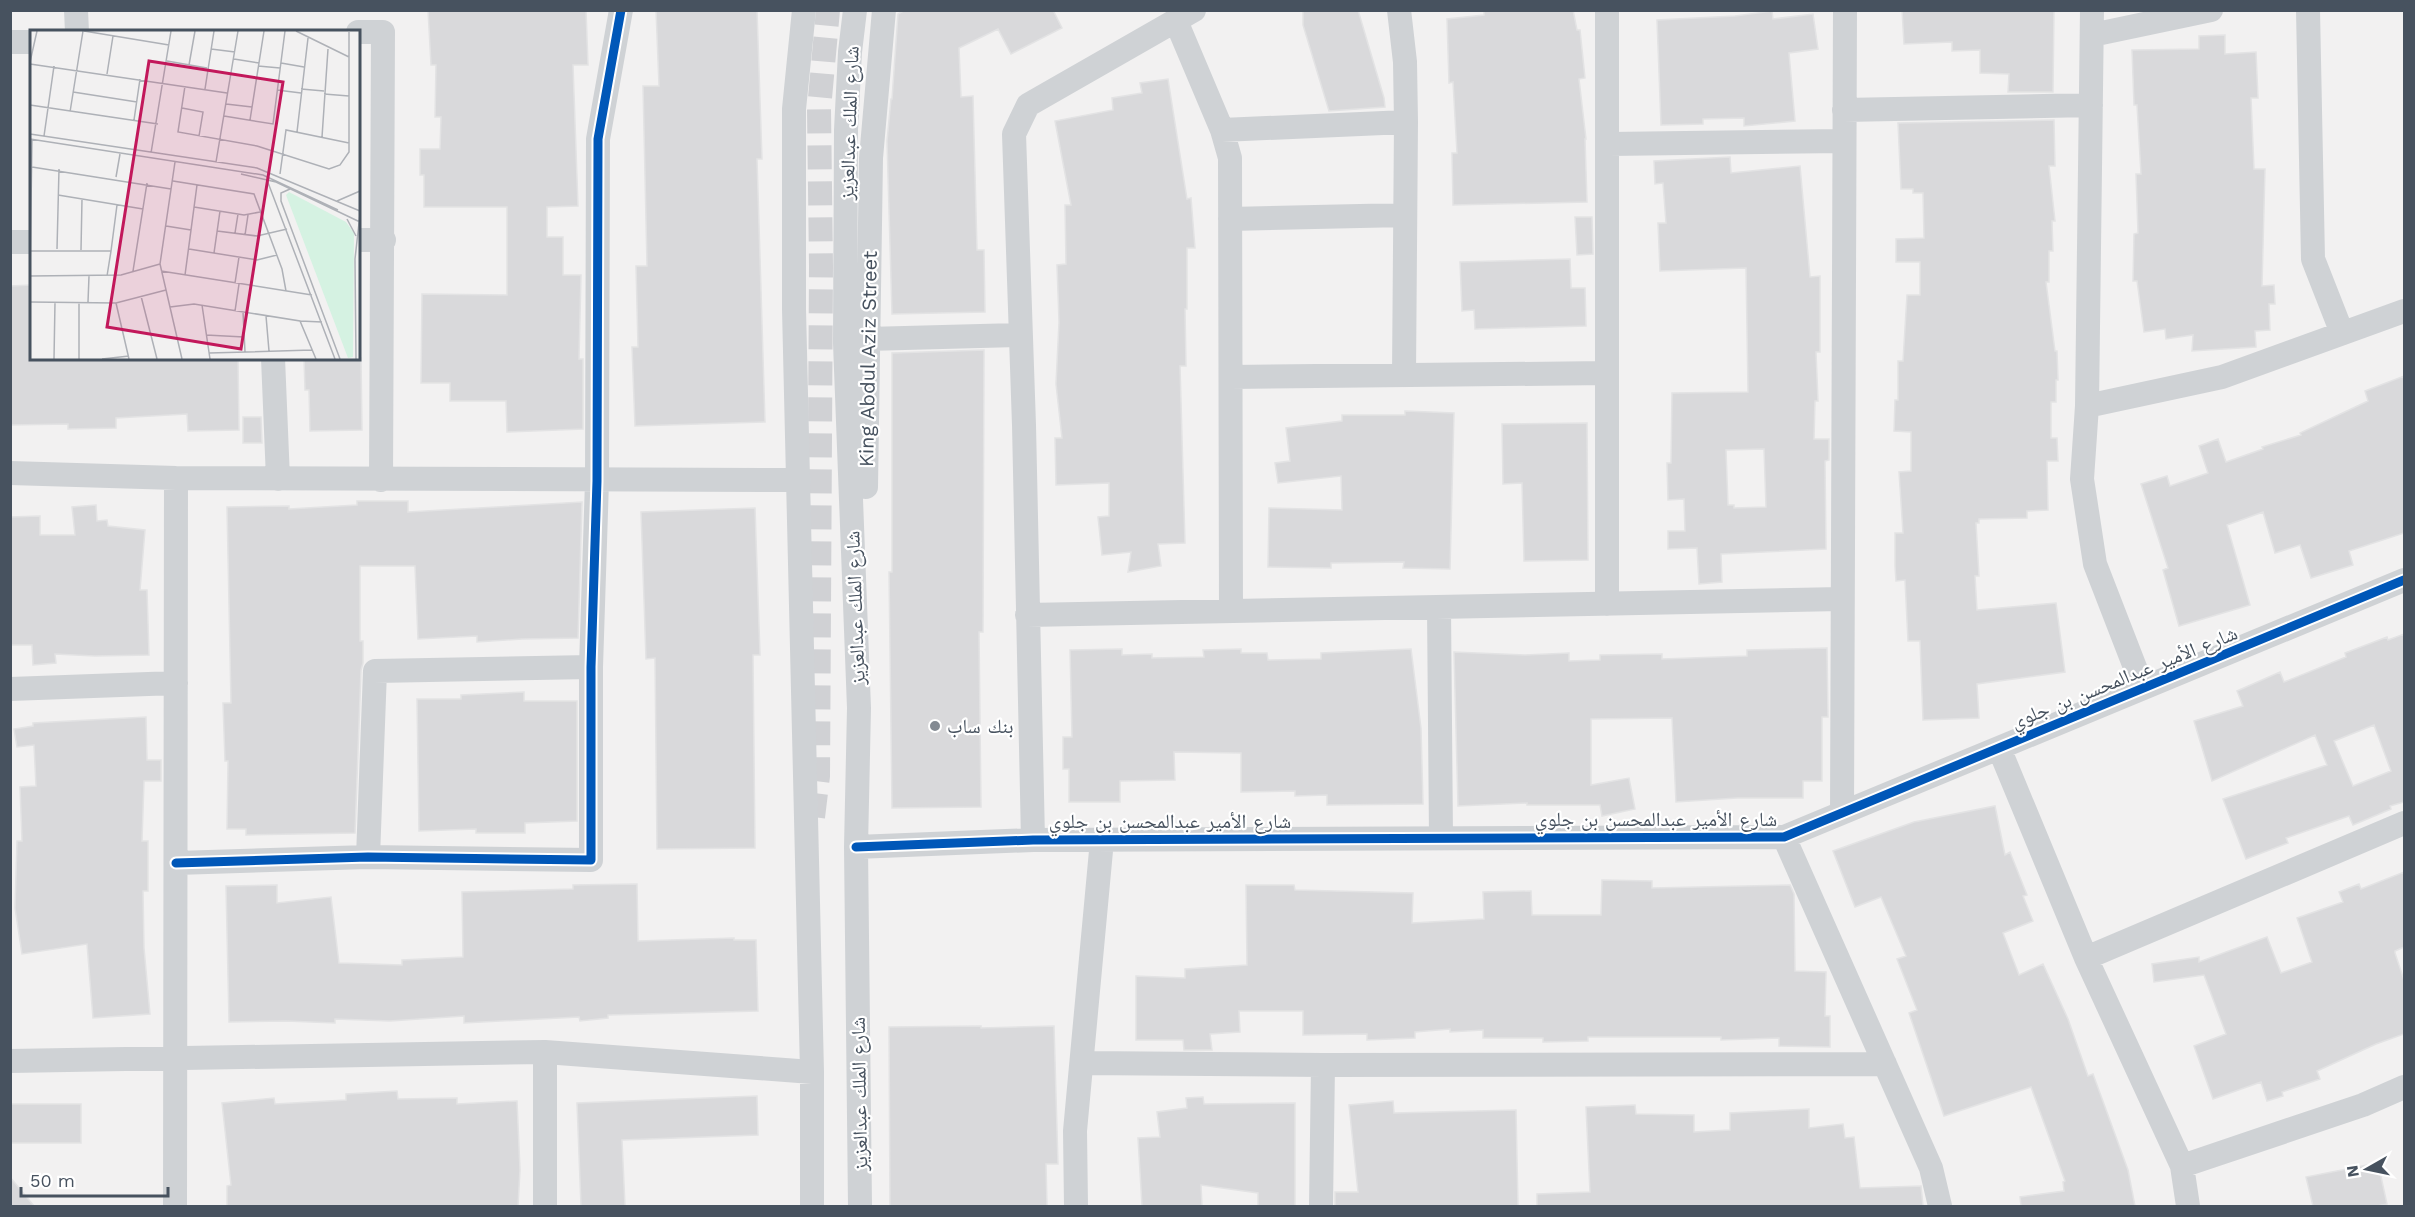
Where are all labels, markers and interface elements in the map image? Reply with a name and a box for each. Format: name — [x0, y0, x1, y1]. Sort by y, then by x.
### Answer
inset map — [30, 30, 360, 360]
street label: شارع الملك عبدالعزيز — [834, 45, 865, 202]
street label: King Abdul Aziz Street — [854, 250, 882, 467]
street label: شارع الملك عبدالعزيز — [840, 530, 871, 687]
street label: شارع الأمير عبدالمحسن بن جلوي — [2007, 620, 2242, 737]
place label: بنك ساب — [947, 714, 1014, 738]
marker: بنك ساب — [928, 719, 942, 733]
street label: شارع الأمير عبدالمحسن بن جلوي — [1535, 807, 1777, 835]
street label: شارع الأمير عبدالمحسن بن جلوي — [1049, 809, 1291, 837]
street label: شارع الملك عبدالعزيز — [846, 1017, 873, 1172]
north arrow — [2337, 1139, 2397, 1199]
scale bar — [21, 1160, 168, 1198]
text: N — [2342, 1164, 2363, 1179]
text: 50 m — [30, 1170, 75, 1191]

